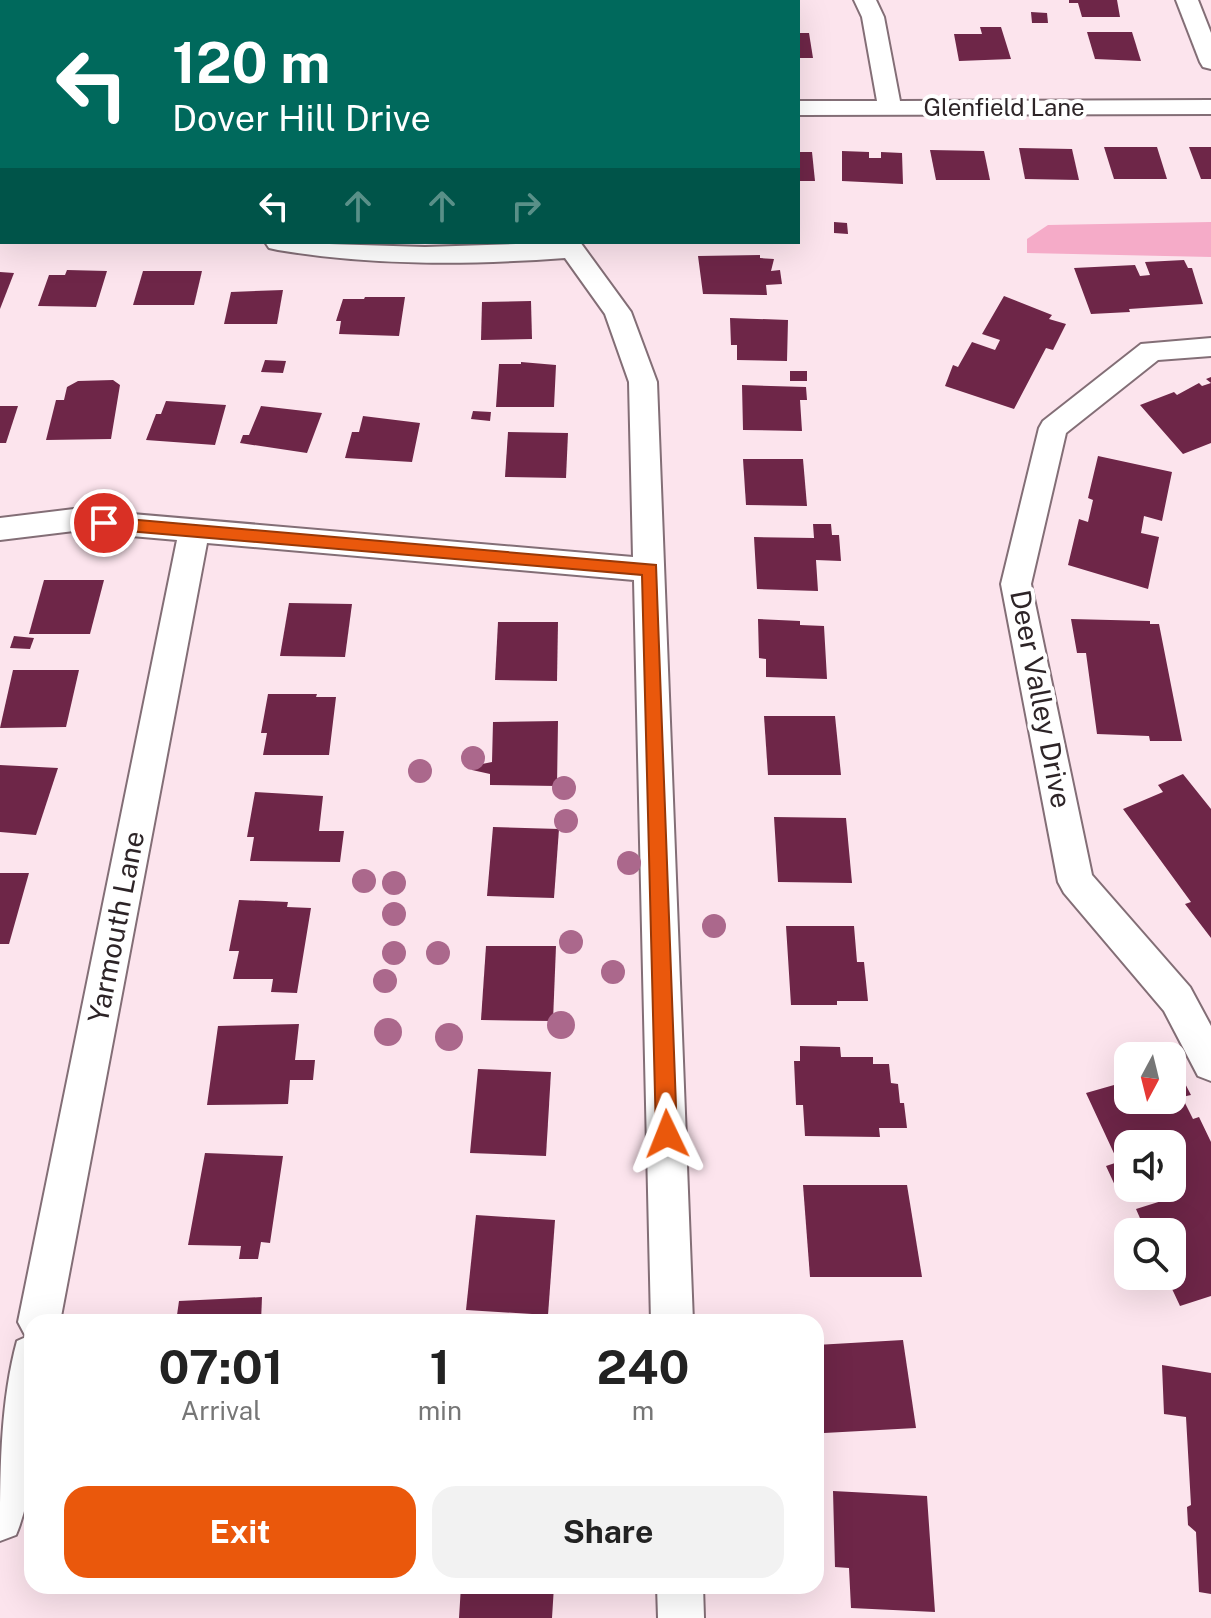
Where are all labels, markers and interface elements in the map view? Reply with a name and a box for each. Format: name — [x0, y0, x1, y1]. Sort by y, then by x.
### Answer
text: 120 m — [172, 30, 330, 96]
icon: left — [40, 32, 144, 136]
street label: Glenfield Lane — [923, 93, 1085, 121]
text: Dover Hill Drive — [172, 97, 431, 139]
icon: left — [252, 184, 296, 228]
icon: ahead — [336, 184, 380, 228]
icon: ahead — [420, 184, 464, 228]
icon: right — [504, 184, 548, 228]
pin — [70, 489, 138, 557]
icon: arrive — [82, 501, 126, 545]
street label: Deer Valley Drive — [1004, 587, 1079, 811]
street label: Yarmouth Lane — [81, 828, 150, 1026]
north arrow — [1114, 1042, 1186, 1114]
map controls — [1114, 1042, 1186, 1290]
position arrow — [625, 1092, 709, 1176]
button: sound — [1114, 1130, 1186, 1202]
button: search — [1114, 1218, 1186, 1290]
text: 07:01 — [159, 1338, 283, 1395]
text: 1 — [430, 1338, 450, 1395]
text: 240 — [597, 1338, 689, 1395]
text: Arrival — [181, 1395, 261, 1426]
text: min — [418, 1395, 462, 1426]
text: m — [632, 1395, 654, 1426]
button: Exit — [64, 1486, 416, 1578]
button: Share — [432, 1486, 784, 1578]

